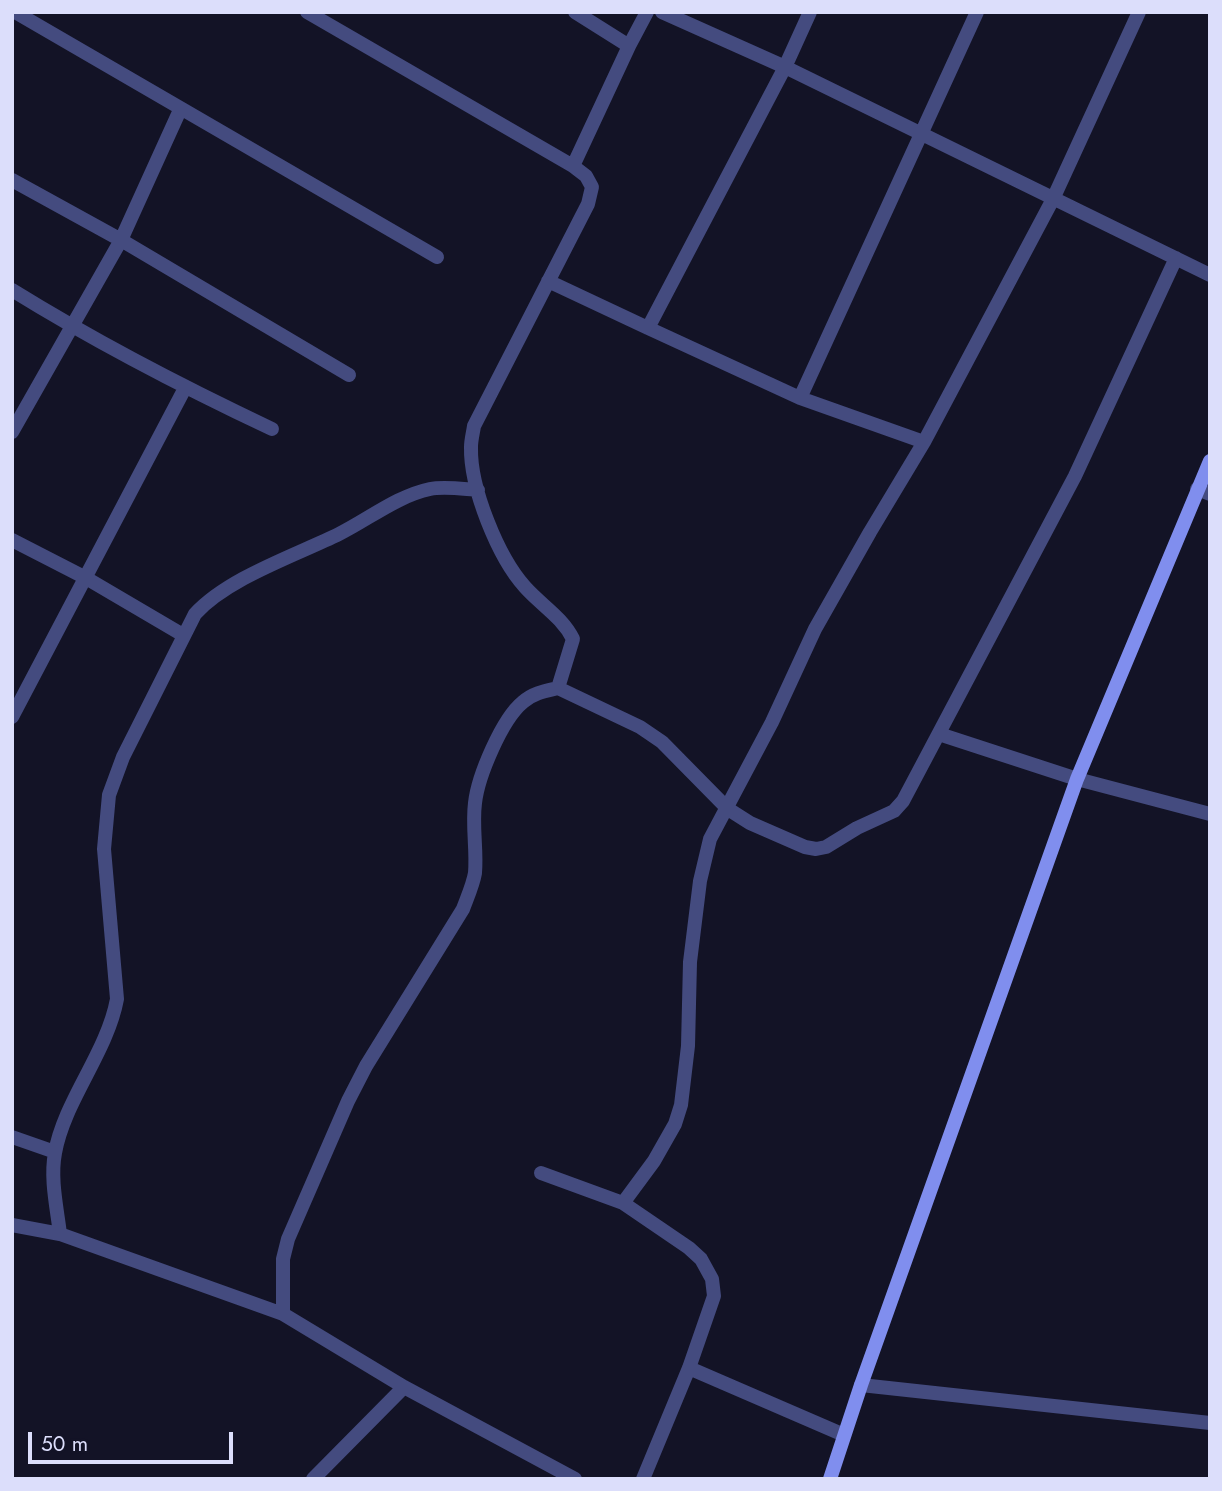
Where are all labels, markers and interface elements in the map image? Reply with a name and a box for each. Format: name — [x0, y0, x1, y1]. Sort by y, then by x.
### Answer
scale bar — [32, 1418, 236, 1462]
text: 50 m — [41, 1429, 88, 1459]

